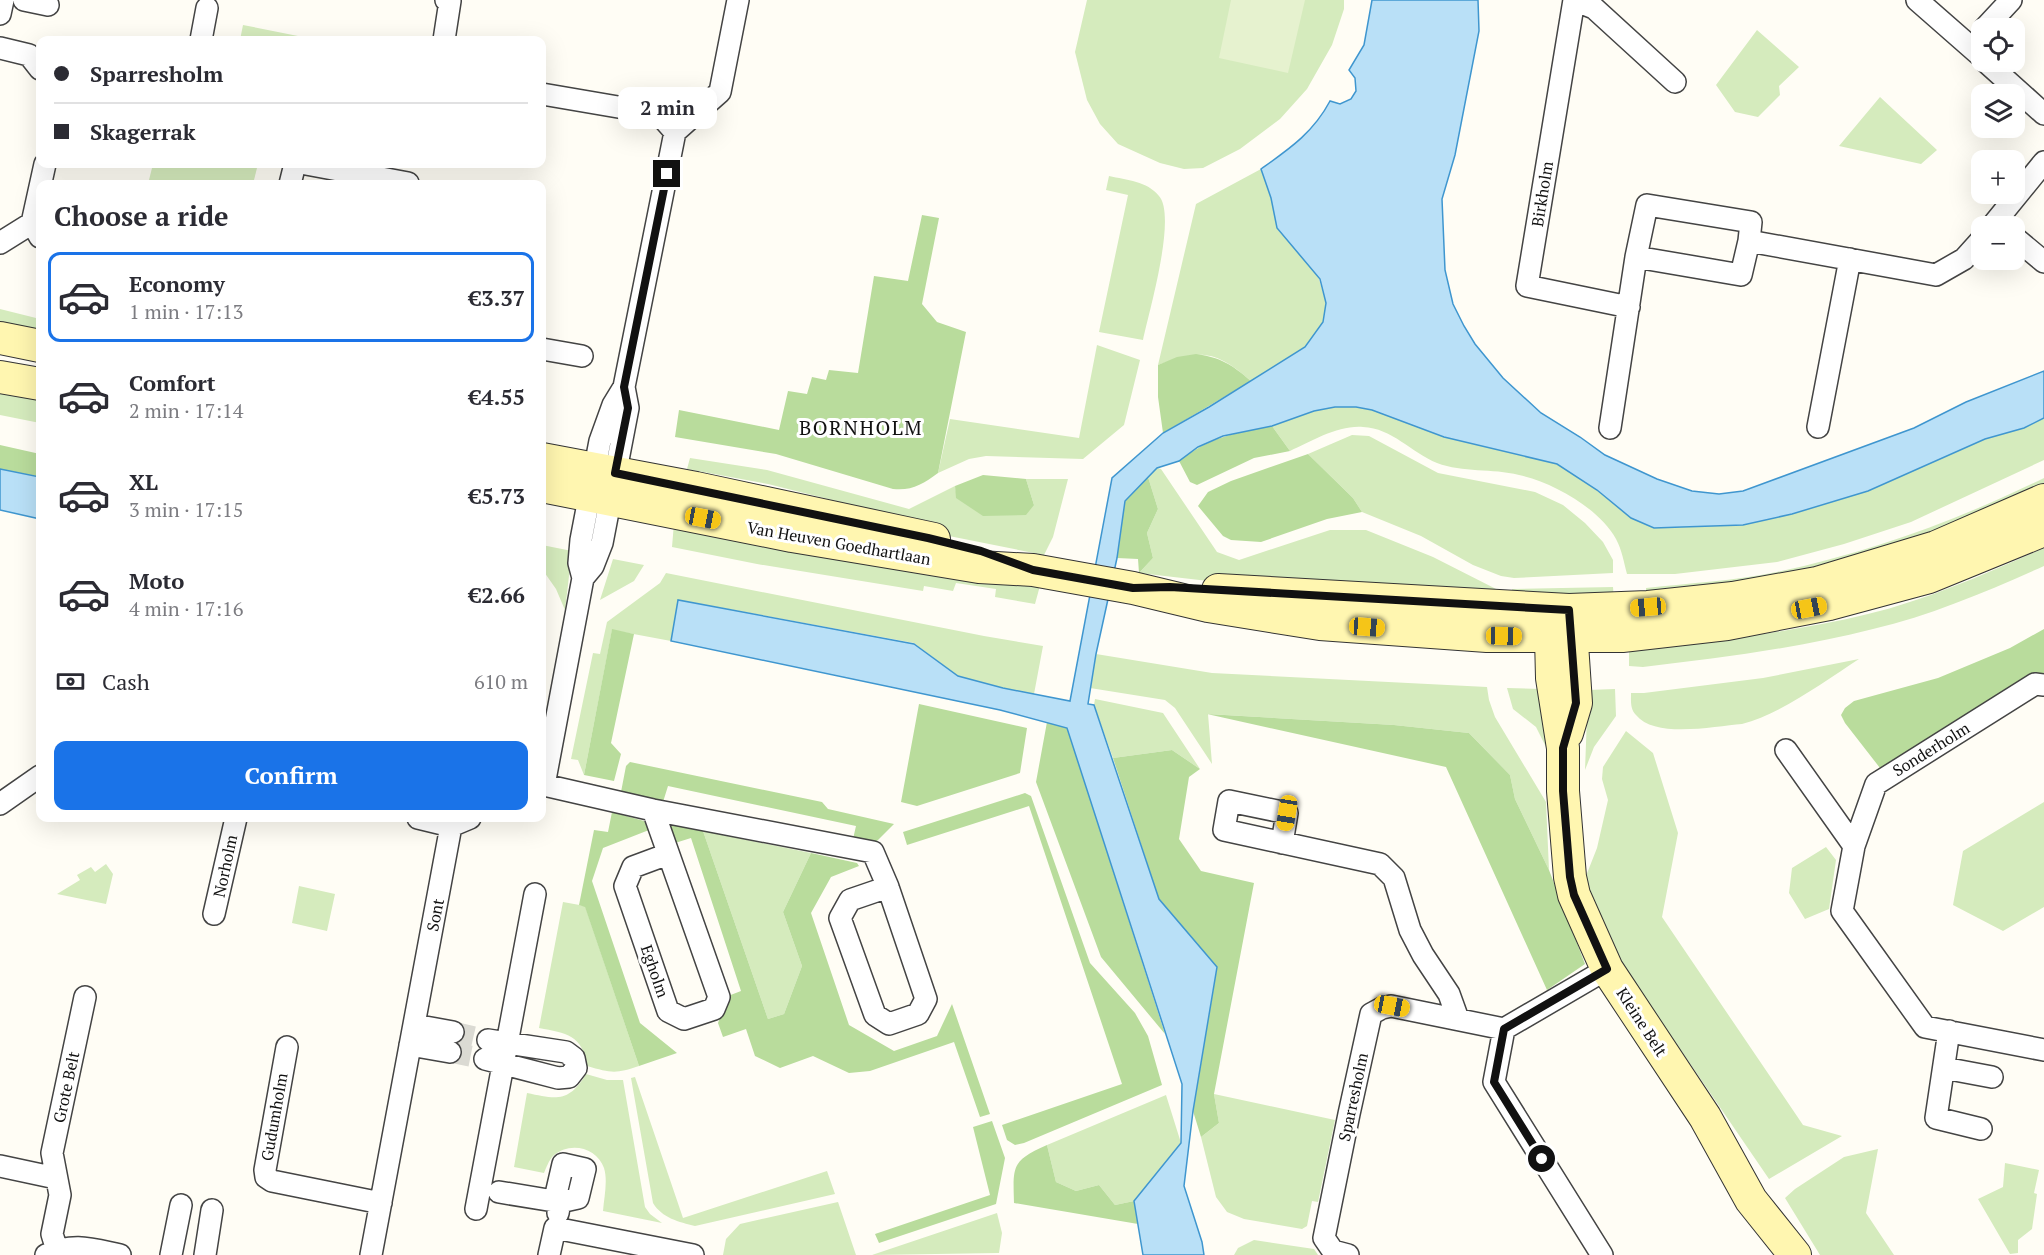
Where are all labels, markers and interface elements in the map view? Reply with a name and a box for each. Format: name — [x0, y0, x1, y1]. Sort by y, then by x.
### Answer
map controls — [1971, 18, 2025, 270]
button: locate — [1971, 18, 2025, 72]
text: Sparresholm — [90, 59, 223, 88]
button: layers — [1971, 84, 2025, 138]
callout: 2 min — [618, 87, 716, 129]
text: 2 min — [640, 94, 695, 121]
text: Skagerrak — [90, 117, 196, 146]
button: + — [1971, 150, 2025, 204]
route end — [653, 160, 680, 187]
street label: Birkholm — [1526, 160, 1558, 228]
text: Choose a ride — [54, 198, 229, 234]
button: − — [1971, 216, 2025, 270]
text: Economy — [129, 269, 225, 298]
icon: car — [57, 270, 111, 324]
text: €3.37 — [469, 283, 525, 312]
text: 1 min · 17:13 — [129, 298, 243, 325]
text: Comfort — [129, 368, 215, 397]
icon: car — [57, 369, 111, 423]
text: €4.55 — [469, 382, 525, 411]
text: 2 min · 17:14 — [129, 397, 243, 424]
district label: BORNHOLM — [799, 414, 923, 441]
text: XL — [129, 467, 158, 496]
icon: car — [57, 468, 111, 522]
text: €5.73 — [469, 481, 525, 510]
text: 3 min · 17:15 — [129, 496, 243, 523]
car — [684, 506, 722, 530]
street label: Van Heuven Goedhartlaan — [745, 516, 933, 570]
text: Moto — [129, 566, 184, 595]
icon: car — [57, 567, 111, 621]
text: €2.66 — [469, 580, 525, 609]
text: 4 min · 17:16 — [129, 595, 243, 622]
car — [1629, 596, 1667, 618]
car — [1790, 596, 1828, 620]
car — [1348, 617, 1386, 637]
car — [1486, 627, 1522, 645]
icon: cash — [54, 665, 87, 698]
text: Cash — [102, 667, 150, 696]
text: 610 m — [474, 668, 528, 695]
street label: Sonderholm — [1888, 717, 1974, 781]
button: Confirm — [54, 741, 528, 810]
car — [1275, 794, 1299, 832]
street label: Norholm — [208, 832, 242, 899]
street label: Sont — [421, 897, 449, 933]
street label: Egholm — [636, 942, 674, 1001]
street label: Kleine Belt — [1612, 983, 1673, 1061]
car — [1373, 994, 1411, 1018]
street label: Grote Belt — [48, 1049, 84, 1125]
street label: Sparresholm — [1333, 1051, 1373, 1143]
street label: Gudumholm — [255, 1071, 293, 1163]
route start — [1528, 1145, 1555, 1172]

